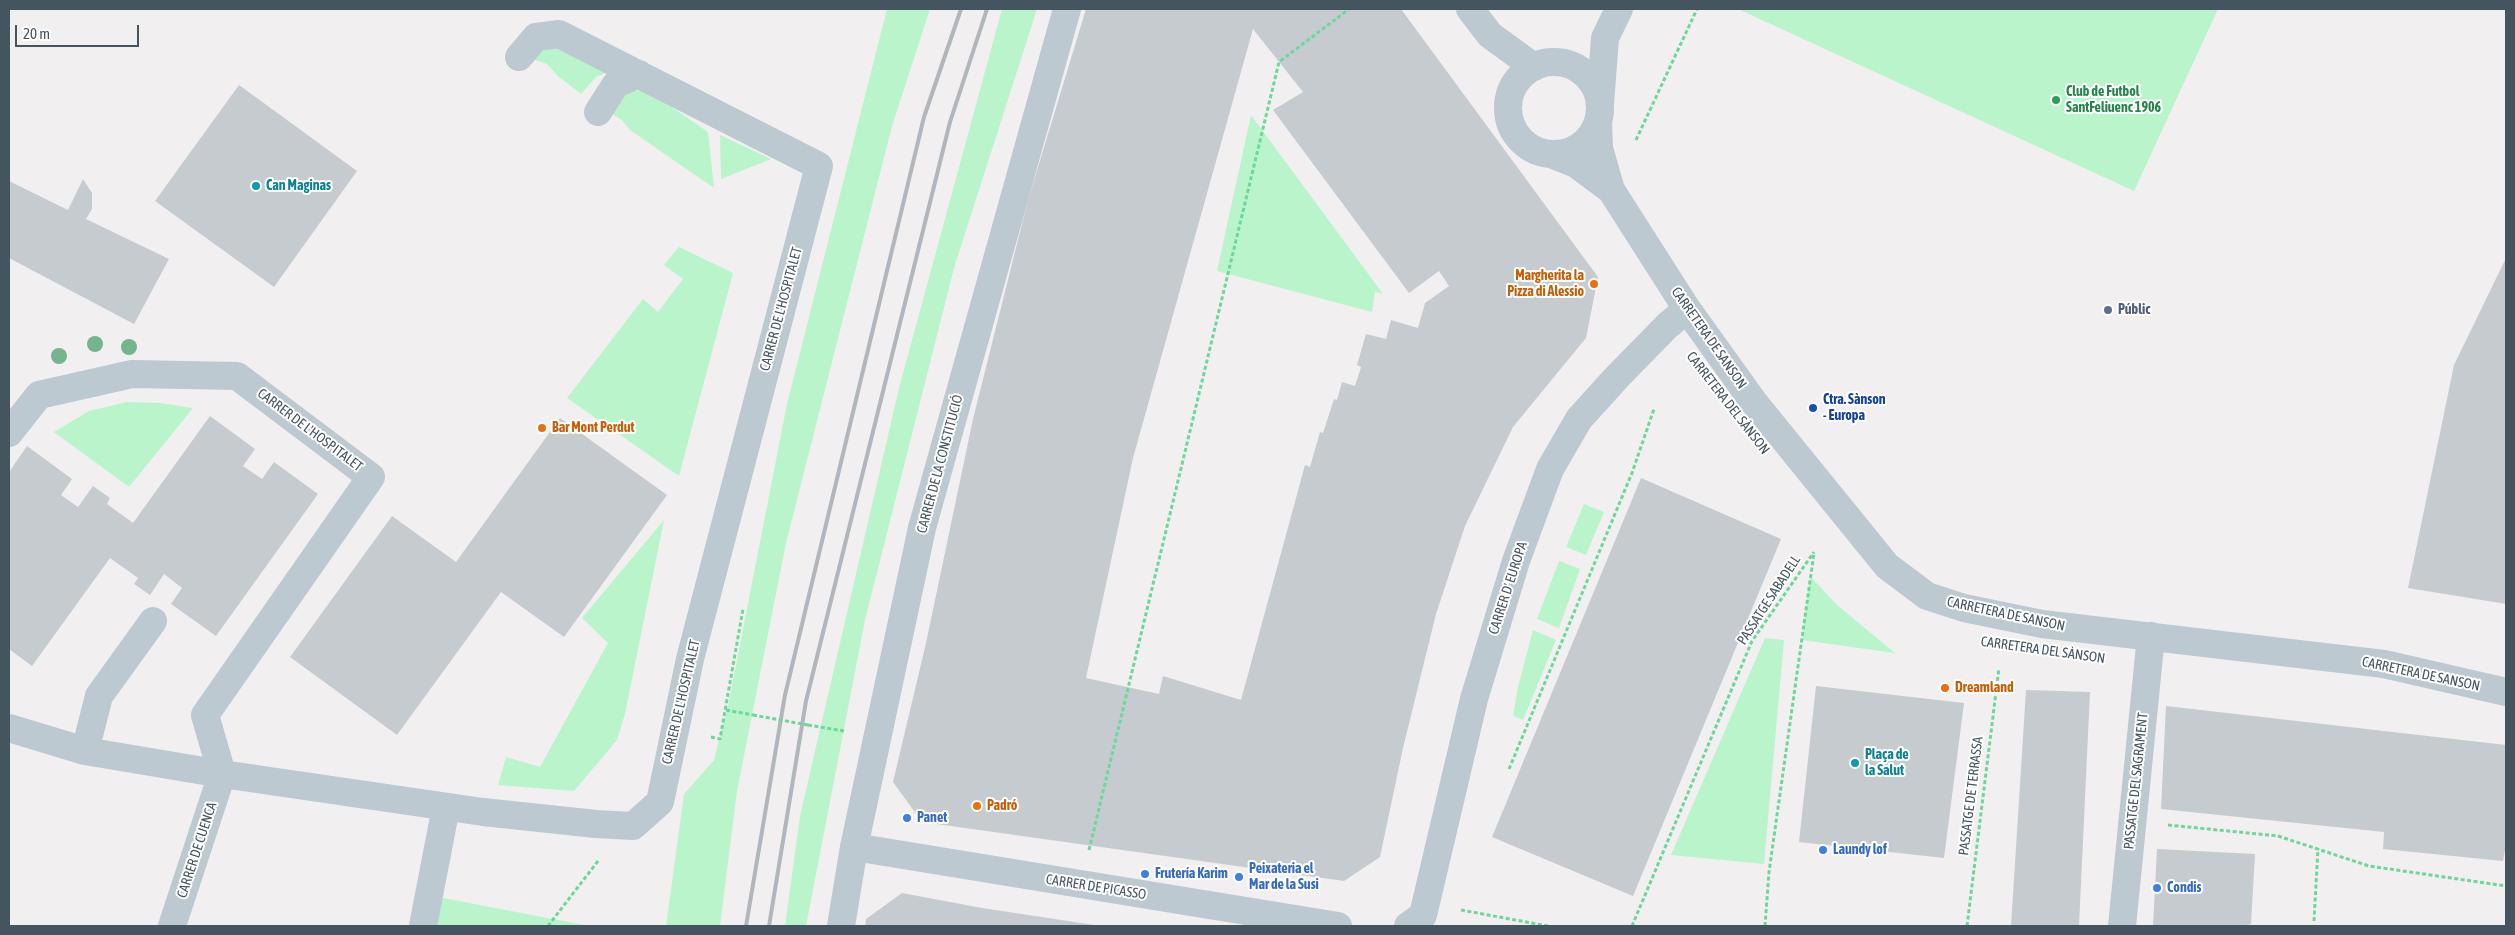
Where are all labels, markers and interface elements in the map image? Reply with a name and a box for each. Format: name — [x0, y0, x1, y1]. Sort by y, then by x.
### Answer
scale bar — [18, 15, 141, 47]
text: 20 m — [23, 25, 50, 42]
place label: Club de Futbol SantFeliuenc 1906 — [2066, 84, 2161, 116]
marker: Club de Futbol SantFeliuenc 1906 — [2050, 94, 2062, 106]
place label: Can Maginas — [266, 178, 331, 194]
marker: Can Maginas — [250, 180, 262, 192]
street label: CARRER DE L'HOSPITALET — [756, 245, 806, 373]
place label: Margherita la Pizza di Alessio — [1507, 268, 1584, 300]
marker: Margherita la Pizza di Alessio — [1588, 278, 1600, 290]
street label: CARRETERA DE SANSON — [1668, 284, 1750, 392]
place label: Públic — [2118, 302, 2150, 318]
marker: Públic — [2102, 304, 2114, 316]
street label: CARRETERA DEL SÀNSON — [1683, 348, 1773, 458]
street label: CARRER DE L'HOSPITALET — [254, 385, 366, 475]
place label: Ctra. Sànson - Europa — [1823, 392, 1886, 424]
street label: CARRER DE LA CONSTITUCIÓ — [913, 393, 967, 535]
marker: Ctra. Sànson - Europa — [1807, 402, 1819, 414]
place label: Bar Mont Perdut — [552, 420, 635, 436]
marker: Bar Mont Perdut — [536, 422, 548, 434]
street label: CARRER D' EUROPA — [1485, 540, 1531, 636]
street label: PASSATGE SABADELL — [1734, 552, 1804, 648]
street label: CARRETERA DE SANSON — [1946, 593, 2066, 635]
street label: CARRETERA DEL SÀNSON — [1980, 633, 2106, 667]
street label: CARRER DE L'HOSPITALET — [658, 638, 704, 766]
street label: CARRETERA DE SANSON — [2361, 653, 2481, 695]
place label: Dreamland — [1955, 680, 2014, 696]
marker: Dreamland — [1939, 682, 1951, 694]
street label: PASSATGE DEL SAGRAMENT — [2120, 712, 2152, 850]
street label: PASSATGE DE TERRASSA — [1955, 736, 1987, 856]
place label: Plaça de la Salut — [1865, 747, 1909, 780]
marker: Plaça de la Salut — [1849, 757, 1861, 769]
place label: Padró — [987, 798, 1017, 814]
street label: CARRER DE CUENCA — [174, 800, 220, 900]
marker: Padró — [971, 800, 983, 812]
place label: Panet — [917, 810, 947, 826]
marker: Panet — [901, 812, 913, 824]
place label: Laundy lof — [1833, 842, 1887, 858]
marker: Laundy lof — [1817, 844, 1829, 856]
place label: Peixateria el Mar de la Susi — [1249, 861, 1319, 894]
place label: Frutería Karim — [1155, 866, 1228, 882]
marker: Frutería Karim — [1139, 868, 1151, 880]
street label: CARRER DE PICASSO — [1045, 871, 1147, 903]
marker: Peixateria el Mar de la Susi — [1233, 871, 1245, 883]
place label: Condis — [2167, 880, 2201, 896]
marker: Condis — [2151, 882, 2163, 894]

